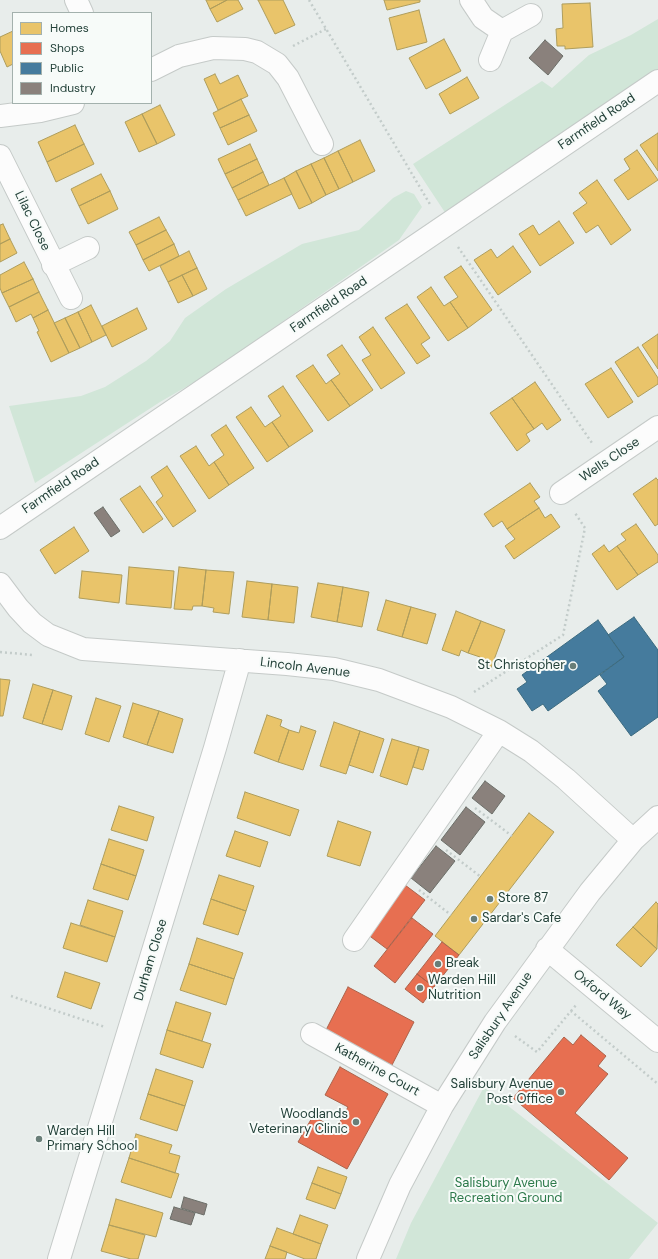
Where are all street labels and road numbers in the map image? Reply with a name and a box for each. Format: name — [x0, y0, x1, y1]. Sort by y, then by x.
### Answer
street label: Farmfield Road — [556, 91, 638, 153]
street label: Lilac Close — [11, 189, 53, 253]
street label: Farmfield Road — [288, 274, 370, 336]
street label: Wells Close — [577, 434, 643, 486]
street label: Farmfield Road — [20, 455, 102, 517]
street label: Lincoln Avenue — [259, 655, 351, 681]
street label: Durham Close — [131, 917, 171, 1003]
street label: Oxford Way — [570, 967, 634, 1023]
street label: Salisbury Avenue — [466, 969, 536, 1063]
street label: Katherine Court — [332, 1040, 422, 1100]

